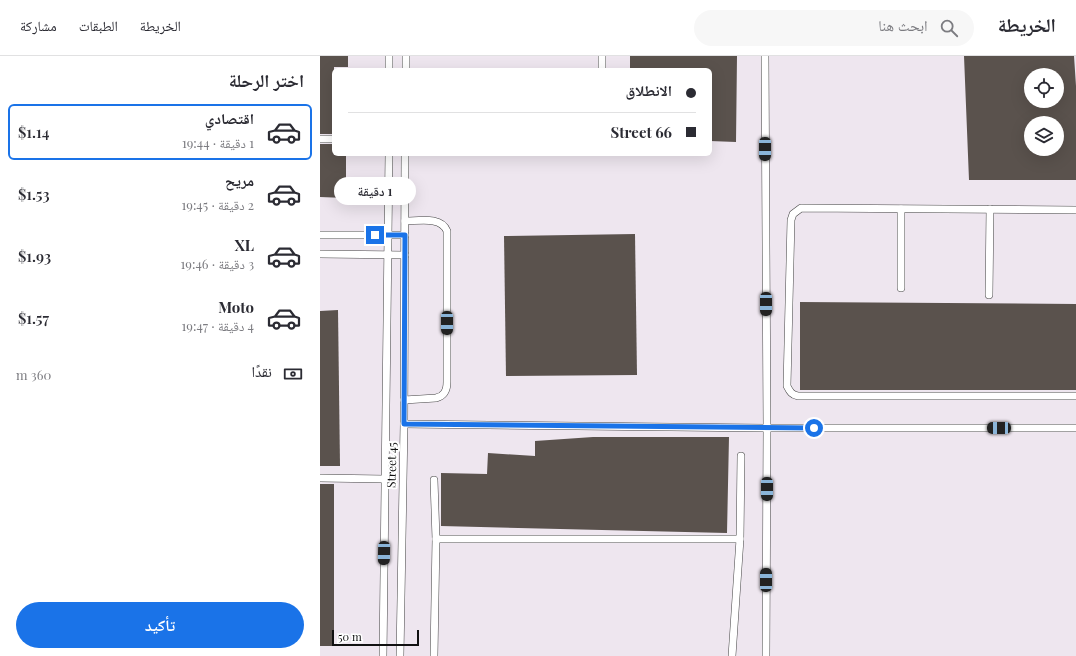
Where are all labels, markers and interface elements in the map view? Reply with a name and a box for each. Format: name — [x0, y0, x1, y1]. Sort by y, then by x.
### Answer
search box — [694, 10, 974, 46]
text: الخريطة — [998, 11, 1056, 37]
text: ابحث هنا — [878, 15, 928, 35]
text: مشاركة — [20, 16, 57, 35]
text: الطبقات — [79, 16, 118, 35]
text: الخريطة — [140, 16, 181, 35]
icon: search — [938, 17, 960, 39]
text: اختر الرحلة — [229, 68, 304, 92]
map controls — [1024, 68, 1064, 156]
button: locate — [1024, 68, 1064, 108]
text: الانطلاق — [626, 80, 672, 100]
text: اقتصادي — [205, 108, 254, 128]
icon: car — [266, 114, 302, 150]
button: layers — [1024, 116, 1064, 156]
text: $1.14 — [18, 122, 49, 142]
text: Street 66 — [611, 122, 672, 142]
text: 1 دقيقة · 19:44 — [182, 134, 254, 151]
car — [759, 137, 771, 161]
text: مريح — [225, 170, 254, 190]
icon: car — [266, 176, 302, 212]
callout: 1 دقيقة — [334, 177, 416, 205]
text: 1 دقيقة — [357, 182, 393, 199]
text: $1.53 — [18, 184, 50, 204]
text: 2 دقيقة · 19:45 — [181, 196, 254, 213]
route end — [366, 226, 384, 244]
text: XL — [234, 235, 254, 255]
icon: car — [266, 238, 302, 274]
text: $1.93 — [18, 246, 51, 266]
text: 3 دقيقة · 19:46 — [181, 255, 254, 272]
car — [760, 292, 772, 316]
text: Moto — [218, 297, 254, 317]
icon: car — [266, 300, 302, 336]
text: $1.57 — [18, 308, 49, 328]
car — [441, 311, 453, 335]
text: 4 دقيقة · 19:47 — [182, 317, 254, 334]
text: نقدًا — [251, 361, 272, 381]
icon: cash — [282, 363, 304, 385]
text: 360 m — [16, 366, 51, 383]
route start — [805, 419, 823, 437]
car — [987, 422, 1011, 434]
street label: Street 45 — [383, 442, 399, 488]
car — [761, 477, 773, 501]
car — [378, 541, 390, 565]
car — [760, 568, 772, 592]
button: تأكيد — [16, 602, 304, 648]
scale bar — [332, 628, 419, 647]
text: 50 m — [338, 629, 362, 644]

